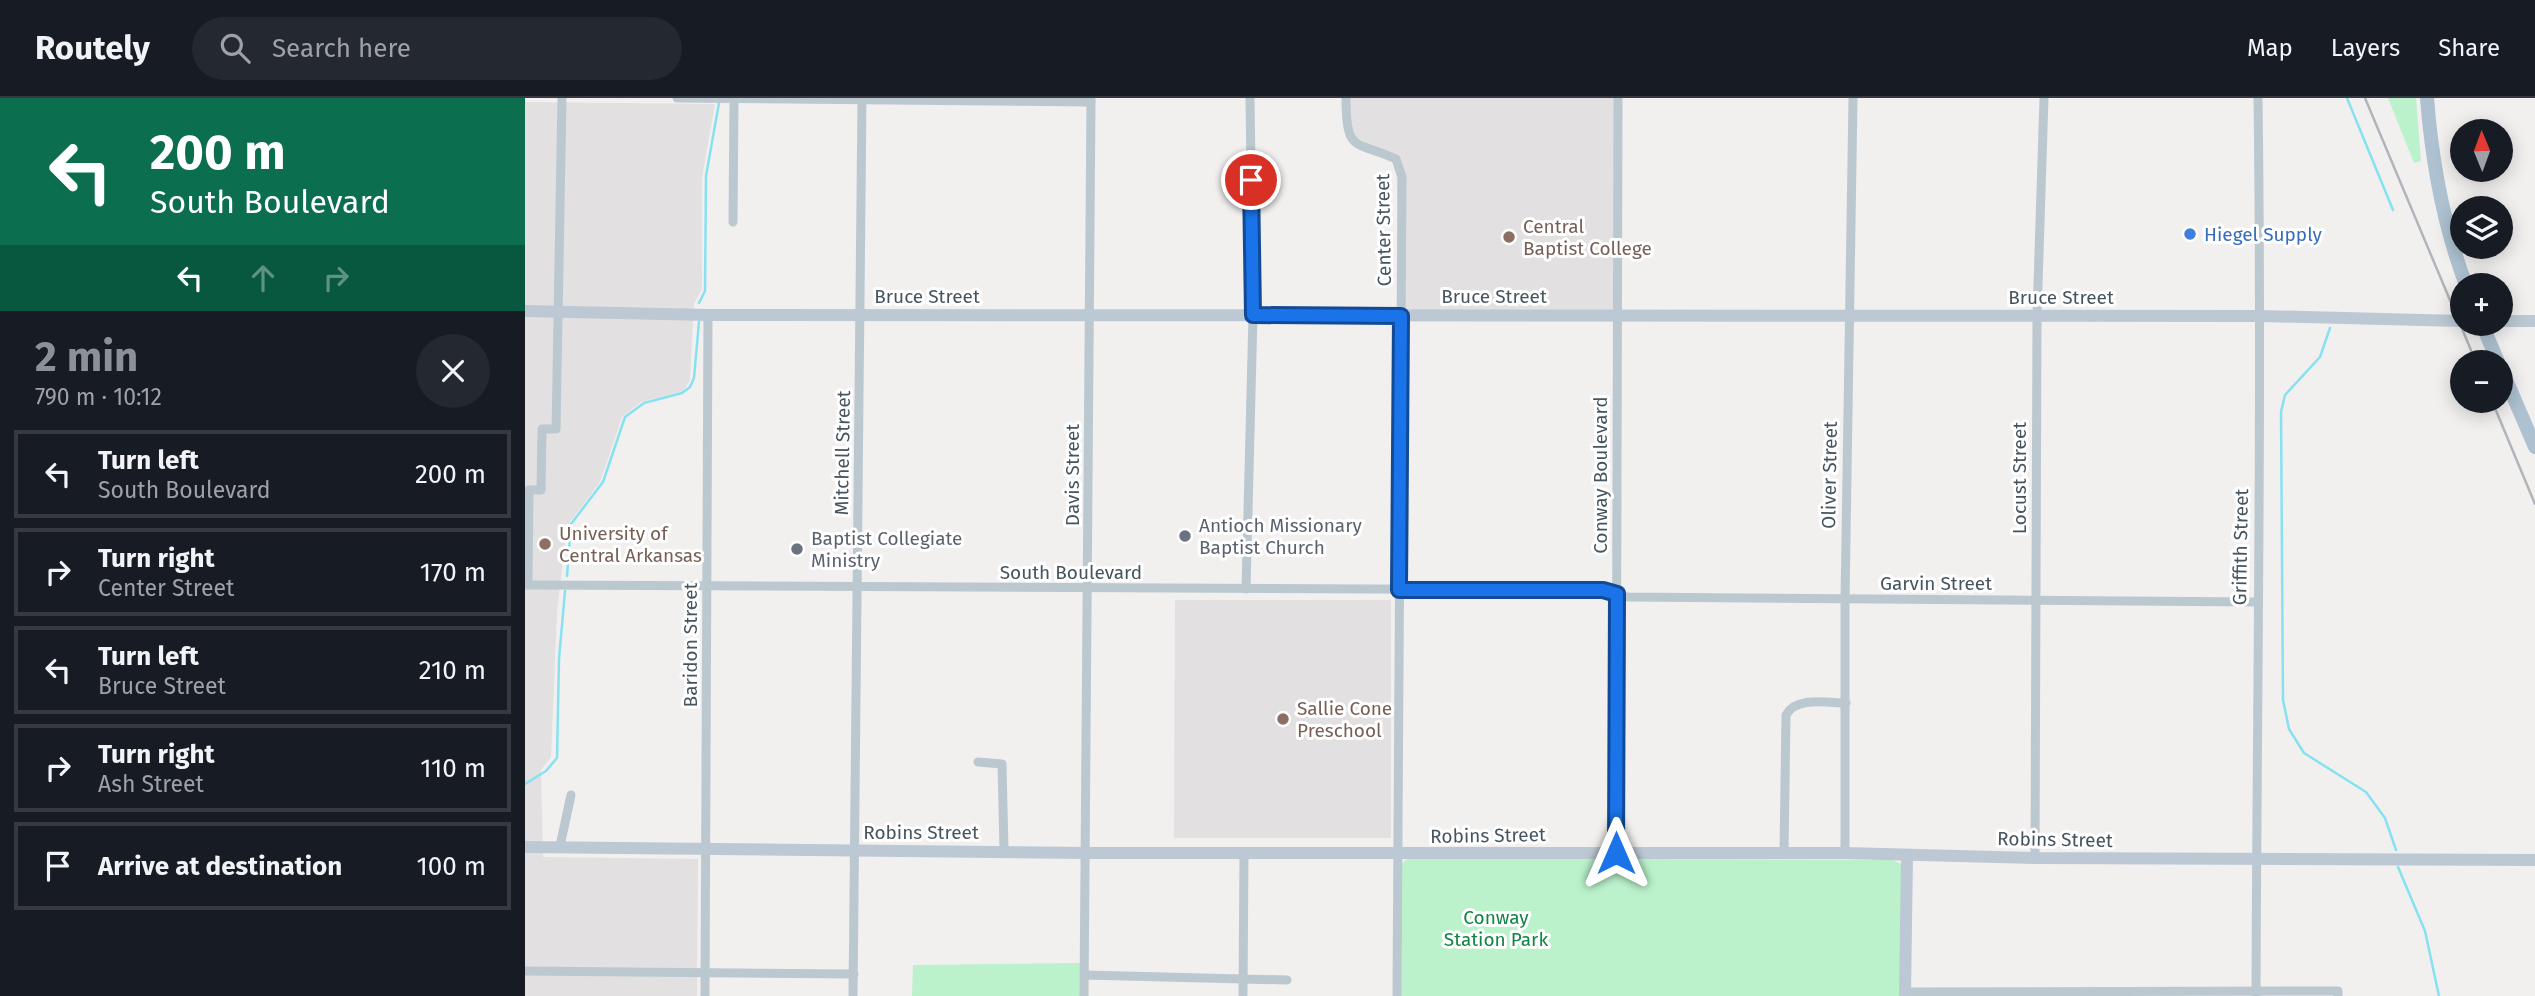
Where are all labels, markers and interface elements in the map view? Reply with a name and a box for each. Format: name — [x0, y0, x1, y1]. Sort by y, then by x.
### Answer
search box — [192, 17, 682, 80]
text: Routely — [35, 28, 150, 68]
icon: search — [216, 29, 254, 67]
text: Search here — [272, 33, 411, 64]
text: Map — [2247, 34, 2293, 62]
text: Layers — [2331, 34, 2400, 62]
text: Share — [2438, 34, 2500, 62]
north arrow — [2450, 119, 2513, 182]
map controls — [2450, 119, 2513, 413]
text: 200 m — [150, 123, 286, 182]
icon: left — [35, 126, 126, 217]
pin — [1221, 150, 1281, 210]
icon: arrive — [1232, 161, 1270, 199]
street label: Center Street — [1371, 173, 1396, 286]
text: South Boulevard — [150, 183, 390, 221]
button: layers — [2450, 196, 2513, 259]
place label: Central Baptist College — [1523, 215, 1652, 260]
place label: Hiegel Supply — [2204, 223, 2323, 246]
marker: Hiegel Supply — [2182, 226, 2198, 242]
marker: Central Baptist College — [1501, 229, 1517, 245]
icon: left — [171, 259, 209, 297]
icon: ahead — [244, 259, 282, 297]
icon: right — [317, 259, 355, 297]
button: + — [2450, 273, 2513, 336]
street label: Bruce Street — [874, 285, 980, 308]
street label: Bruce Street — [1441, 285, 1547, 308]
street label: Bruce Street — [2008, 286, 2114, 309]
text: 2 min — [35, 332, 138, 382]
button: close — [416, 334, 490, 408]
button: − — [2450, 350, 2513, 413]
text: 790 m · 10:12 — [35, 383, 162, 411]
street label: Mitchell Street — [830, 390, 855, 516]
street label: Conway Boulevard — [1589, 396, 1612, 554]
street label: Oliver Street — [1817, 421, 1842, 529]
street label: Locust Street — [2008, 422, 2031, 534]
street label: Davis Street — [1061, 424, 1084, 526]
text: Turn left — [98, 445, 199, 476]
icon: left — [39, 455, 77, 493]
text: 200 m — [415, 459, 486, 490]
text: South Boulevard — [98, 476, 271, 504]
street label: Griffith Street — [2228, 488, 2253, 605]
place label: Antioch Missionary Baptist Church — [1199, 514, 1363, 559]
place label: University of Central Arkansas — [559, 522, 702, 567]
place label: Baptist Collegiate Ministry — [811, 527, 962, 572]
marker: Antioch Missionary Baptist Church — [1177, 528, 1193, 544]
marker: University of Central Arkansas — [537, 536, 553, 552]
marker: Baptist Collegiate Ministry — [789, 541, 805, 557]
text: Turn right — [98, 543, 215, 574]
icon: right — [39, 553, 77, 591]
text: 170 m — [420, 557, 486, 588]
street label: South Boulevard — [1000, 561, 1142, 584]
street label: Garvin Street — [1880, 572, 1992, 595]
text: Center Street — [98, 574, 234, 602]
street label: Baridon Street — [679, 582, 702, 707]
text: Turn left — [98, 641, 199, 672]
icon: left — [39, 651, 77, 689]
text: 210 m — [419, 655, 486, 686]
text: Bruce Street — [98, 672, 226, 700]
place label: Sallie Cone Preschool — [1297, 697, 1392, 742]
marker: Sallie Cone Preschool — [1275, 711, 1291, 727]
text: Turn right — [98, 739, 215, 770]
icon: right — [39, 749, 77, 787]
text: 110 m — [420, 753, 486, 784]
text: Ash Street — [98, 770, 204, 798]
position arrow — [1579, 816, 1653, 890]
street label: Robins Street — [863, 821, 979, 844]
street label: Robins Street — [1430, 823, 1546, 848]
street label: Robins Street — [1997, 827, 2113, 852]
icon: arrive — [39, 847, 77, 885]
text: Arrive at destination — [98, 851, 342, 882]
text: 100 m — [417, 851, 486, 882]
park label: Conway Station Park — [1444, 906, 1548, 951]

